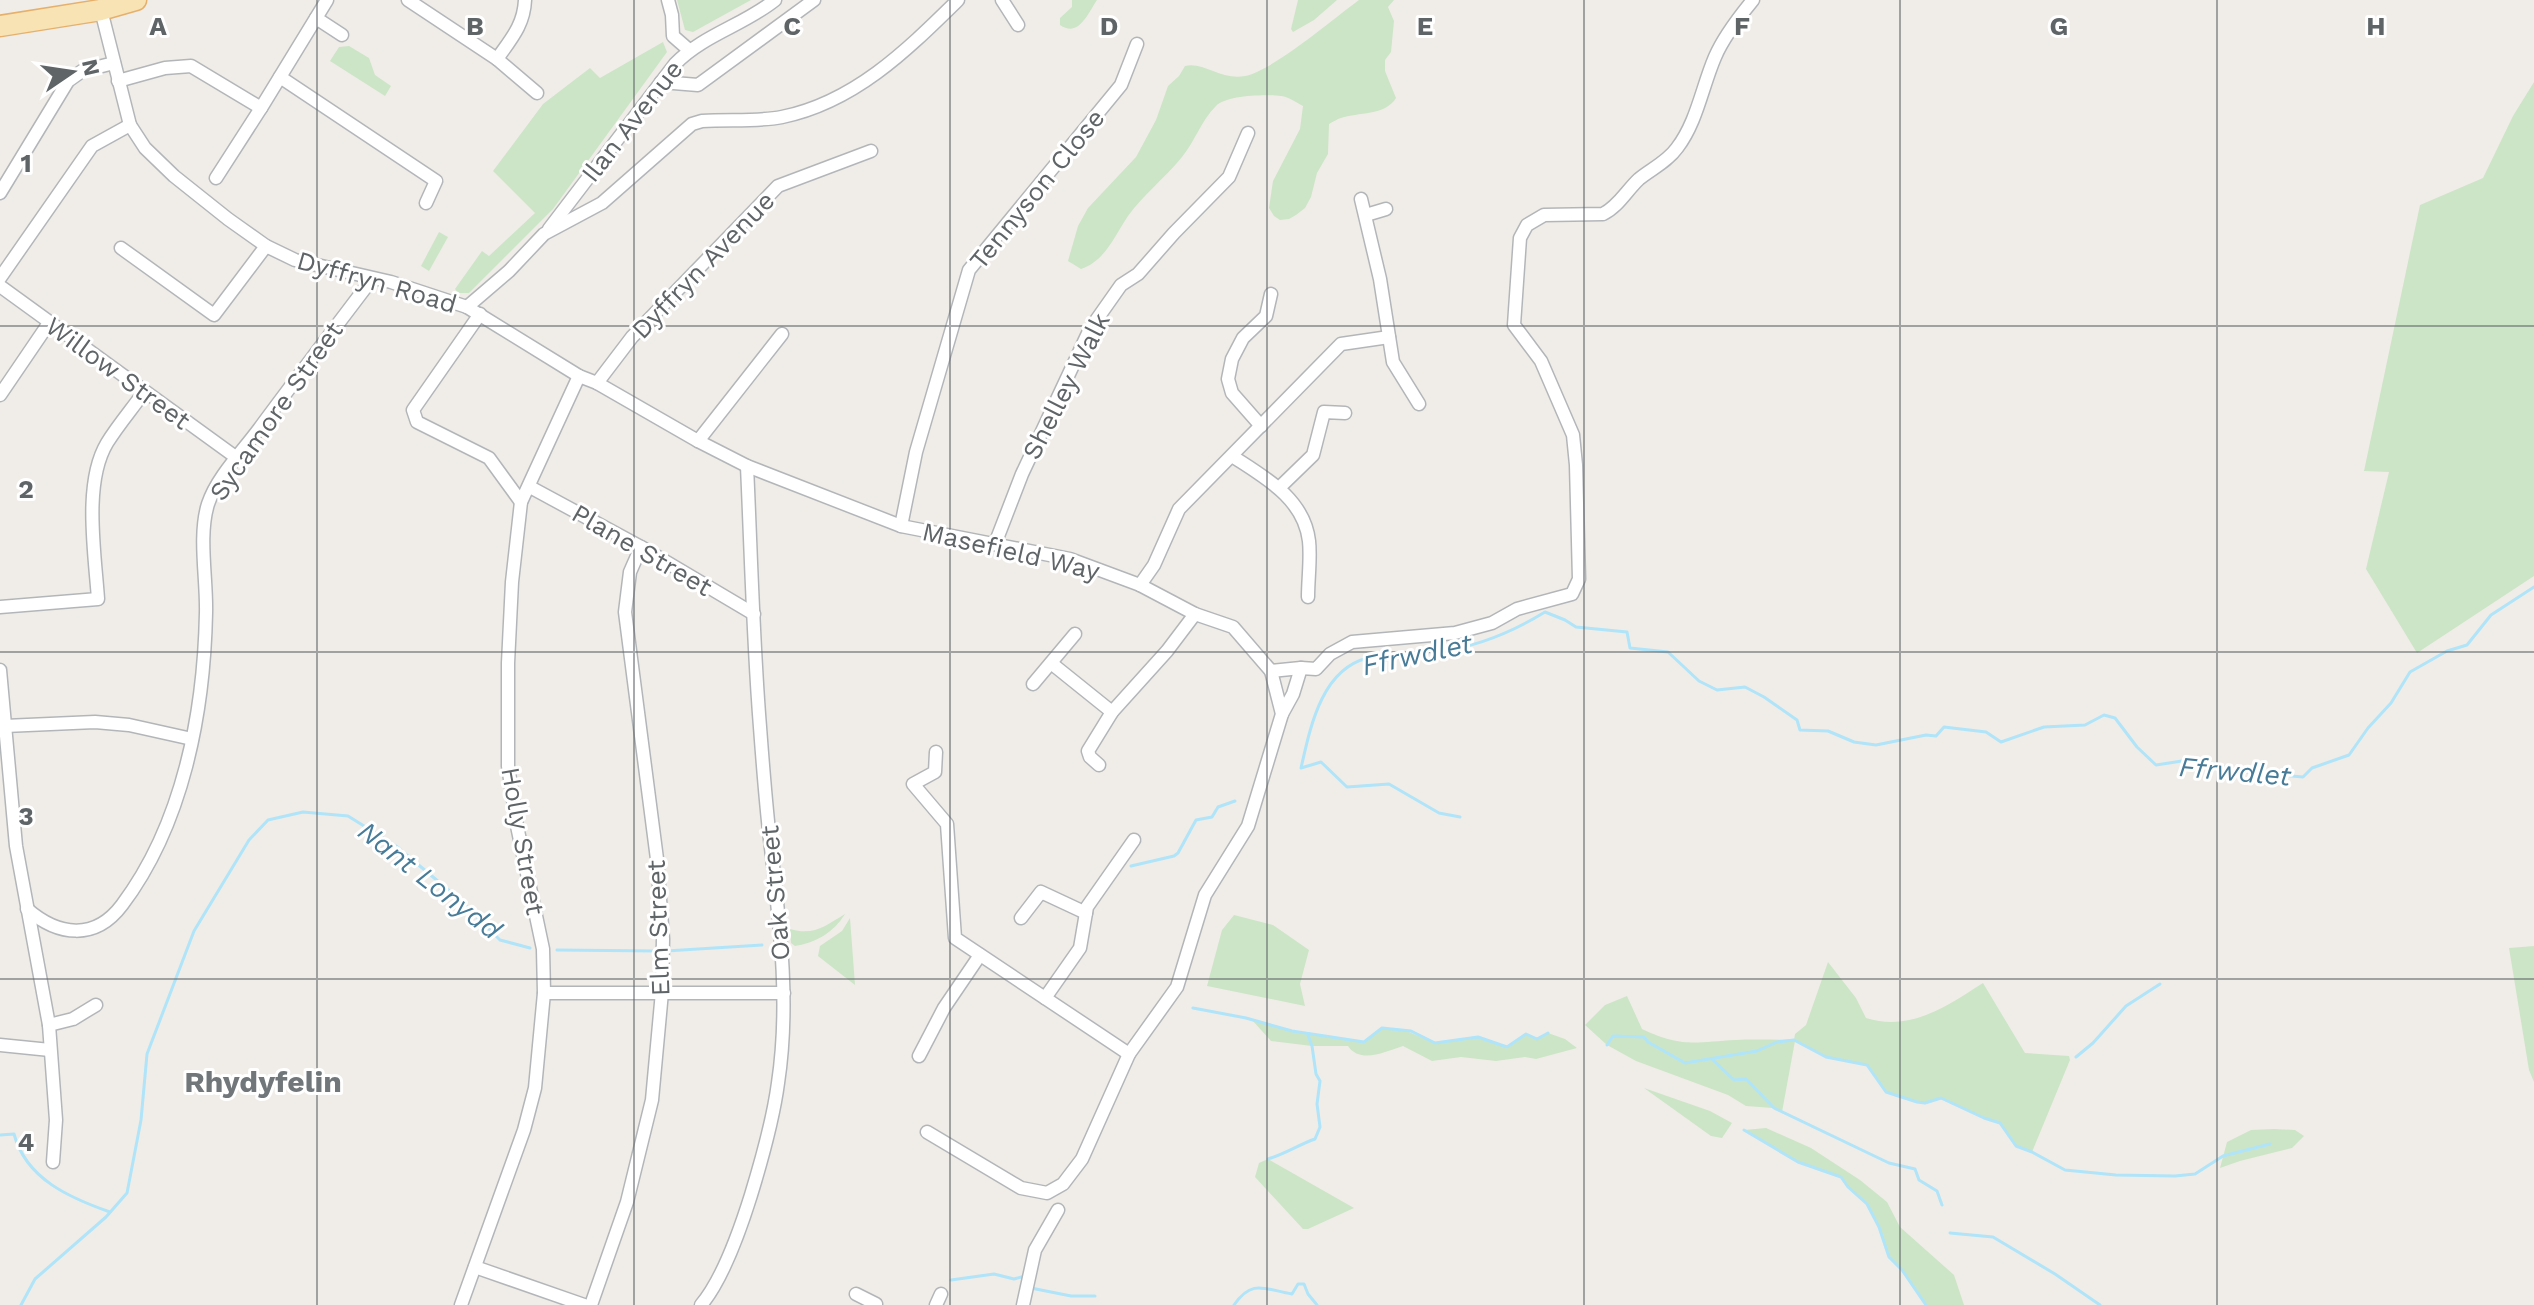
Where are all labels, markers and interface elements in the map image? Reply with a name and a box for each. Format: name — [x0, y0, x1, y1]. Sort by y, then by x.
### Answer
text: A — [149, 11, 167, 41]
text: B — [466, 11, 484, 41]
text: C — [783, 11, 801, 41]
text: D — [1100, 11, 1118, 41]
text: E — [1417, 11, 1433, 41]
text: F — [1734, 11, 1750, 41]
text: G — [2050, 11, 2068, 41]
text: H — [2366, 11, 2386, 41]
north arrow — [32, 32, 112, 112]
street label: Ilan Avenue — [575, 54, 689, 188]
text: N — [77, 57, 105, 78]
street label: Tennyson Close — [963, 103, 1111, 275]
text: 1 — [20, 148, 32, 178]
street label: Dyffryn Avenue — [625, 185, 781, 345]
street label: Dyffryn Road — [294, 245, 460, 319]
street label: Shelley Walk — [1016, 307, 1116, 464]
street label: Willow Street — [40, 311, 196, 436]
street label: Sycamore Street — [203, 316, 349, 506]
text: 2 — [18, 474, 34, 504]
street label: Plane Street — [567, 498, 717, 602]
street label: Masefield Way — [919, 516, 1103, 586]
water label: Ffrwdlet — [1359, 627, 1476, 682]
water label: Ffrwdlet — [2178, 750, 2293, 793]
street label: Holly Street — [495, 765, 551, 917]
text: 3 — [18, 801, 34, 831]
water label: Nant Lonydd — [352, 814, 508, 947]
street label: Oak Street — [754, 824, 796, 962]
street label: Elm Street — [641, 859, 675, 997]
district label: Rhydyfelin — [184, 1064, 342, 1099]
text: 4 — [18, 1127, 35, 1157]

